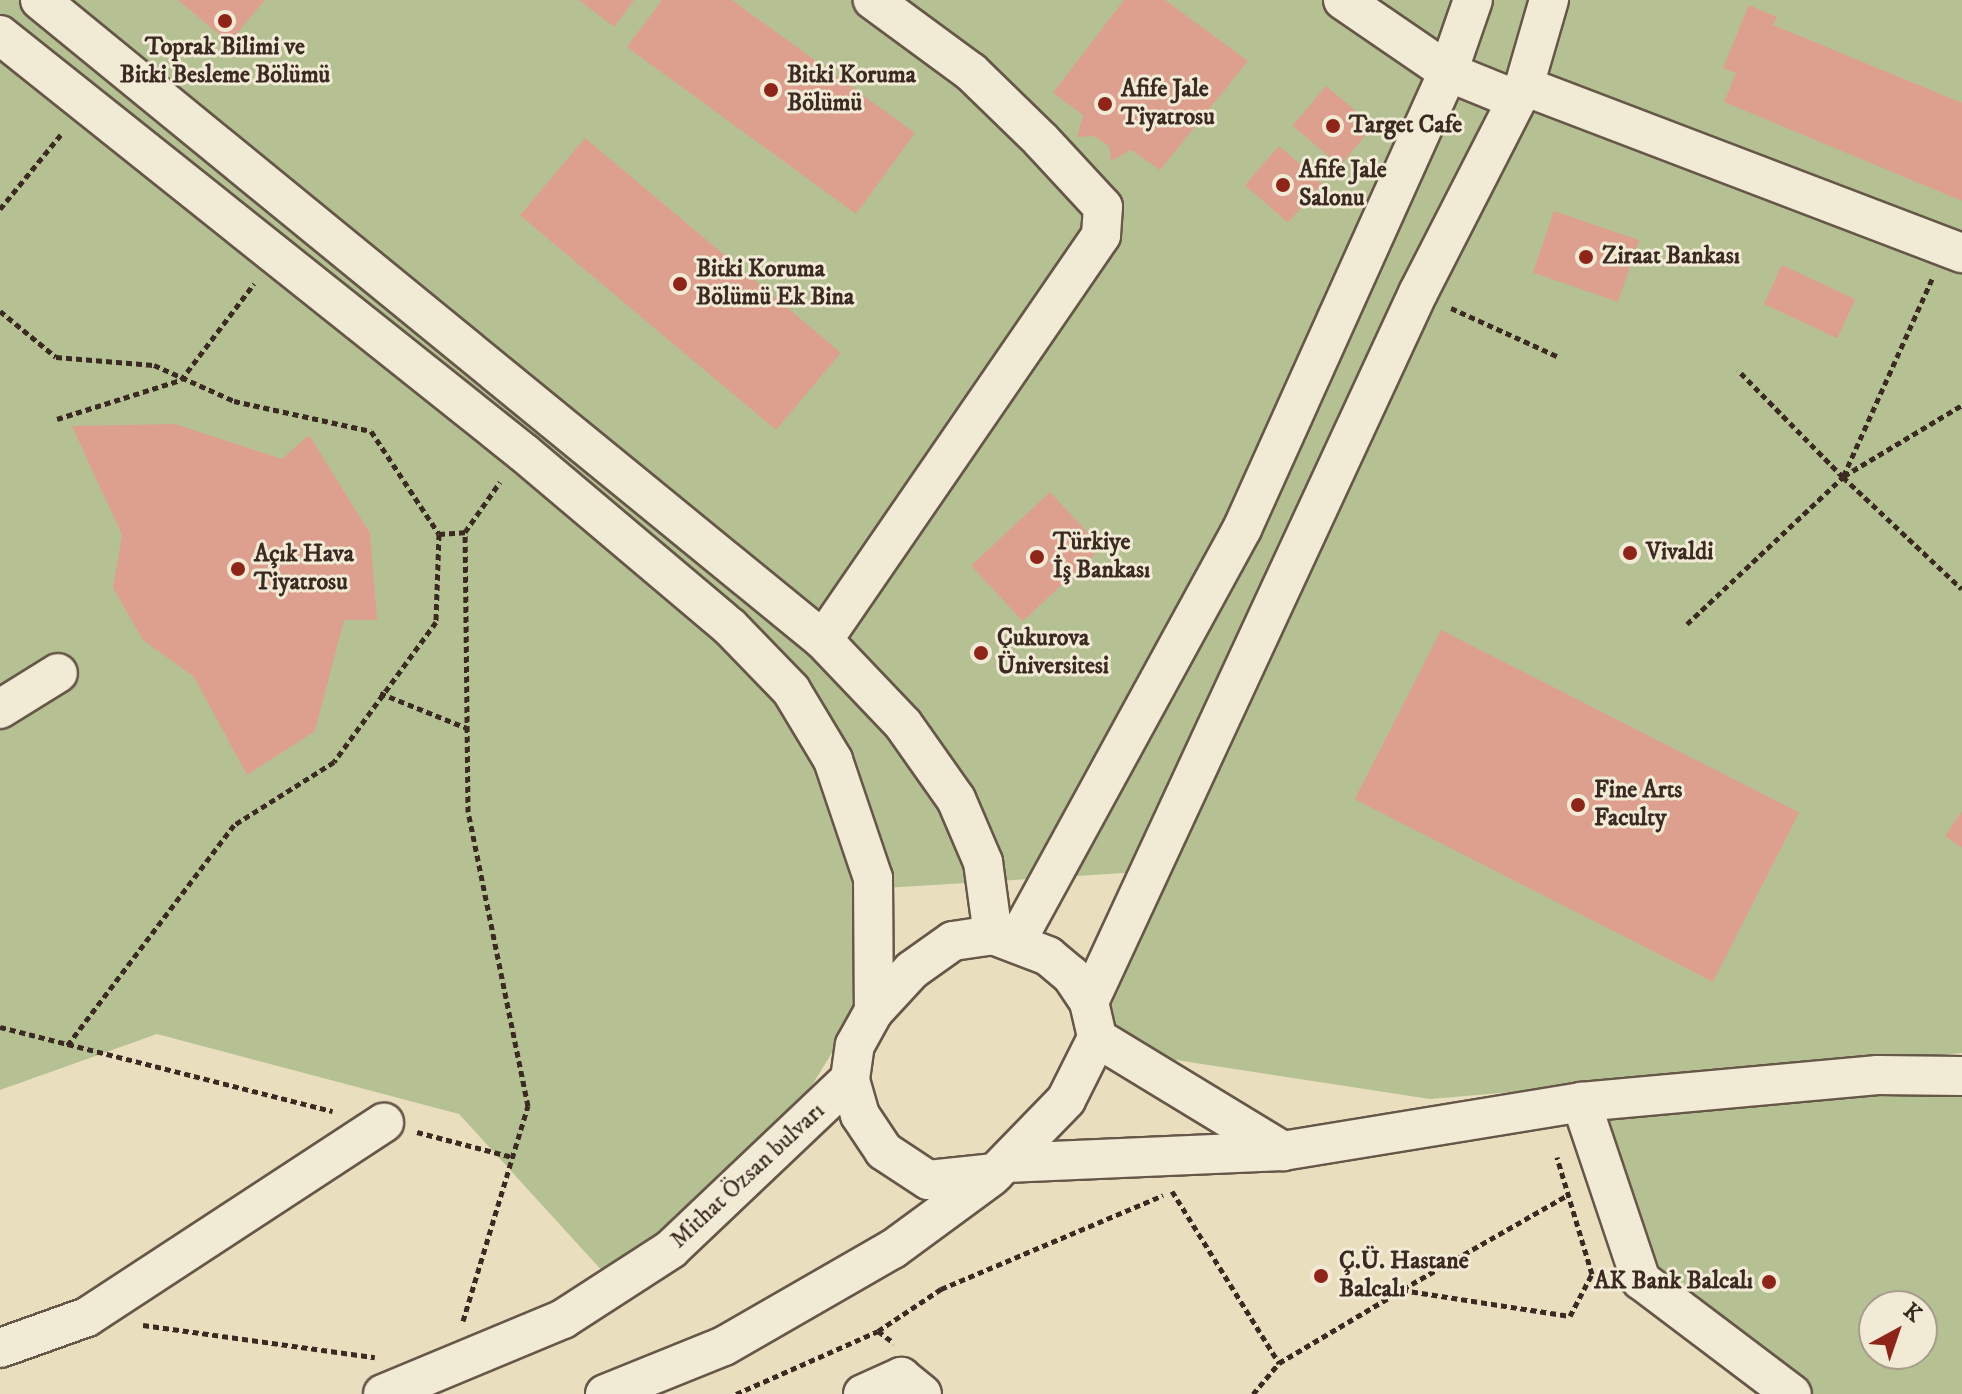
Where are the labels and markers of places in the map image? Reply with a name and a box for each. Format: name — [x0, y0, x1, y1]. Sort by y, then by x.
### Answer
marker: Toprak Bilimi ve Bitki Besleme Bölümü — [216, 12, 234, 30]
place label: Toprak Bilimi ve Bitki Besleme Bölümü — [120, 34, 330, 90]
place label: Bitki Koruma Bölümü — [787, 62, 916, 118]
place label: Afife Jale Tiyatrosu — [1121, 76, 1215, 132]
marker: Bitki Koruma Bölümü — [762, 81, 780, 99]
marker: Afife Jale Tiyatrosu — [1096, 95, 1114, 113]
place label: Target Cafe — [1349, 112, 1462, 140]
marker: Target Cafe — [1324, 117, 1342, 135]
place label: Afife Jale Salonu — [1299, 157, 1387, 213]
marker: Afife Jale Salonu — [1274, 176, 1292, 194]
place label: Ziraat Bankası — [1602, 243, 1740, 271]
marker: Ziraat Bankası — [1577, 248, 1595, 266]
place label: Bitki Koruma Bölümü Ek Bina — [696, 256, 854, 312]
marker: Bitki Koruma Bölümü Ek Bina — [671, 275, 689, 293]
place label: Türkiye İş Bankası — [1053, 529, 1150, 585]
place label: Vivaldi — [1646, 539, 1713, 567]
place label: Açık Hava Tiyatrosu — [254, 541, 354, 597]
marker: Vivaldi — [1621, 544, 1639, 562]
marker: Türkiye İş Bankası — [1028, 548, 1046, 566]
marker: Açık Hava Tiyatrosu — [229, 560, 247, 578]
place label: Çukurova Üniversitesi — [997, 625, 1109, 681]
marker: Çukurova Üniversitesi — [972, 644, 990, 662]
place label: Fine Arts Faculty — [1594, 777, 1682, 833]
marker: Fine Arts Faculty — [1569, 796, 1587, 814]
place label: Ç.Ü. Hastane Balcalı — [1339, 1248, 1469, 1304]
marker: Ç.Ü. Hastane Balcalı — [1310, 1265, 1332, 1287]
place label: AK Bank Balcalı — [1594, 1268, 1753, 1296]
marker: AK Bank Balcalı — [1760, 1273, 1778, 1291]

